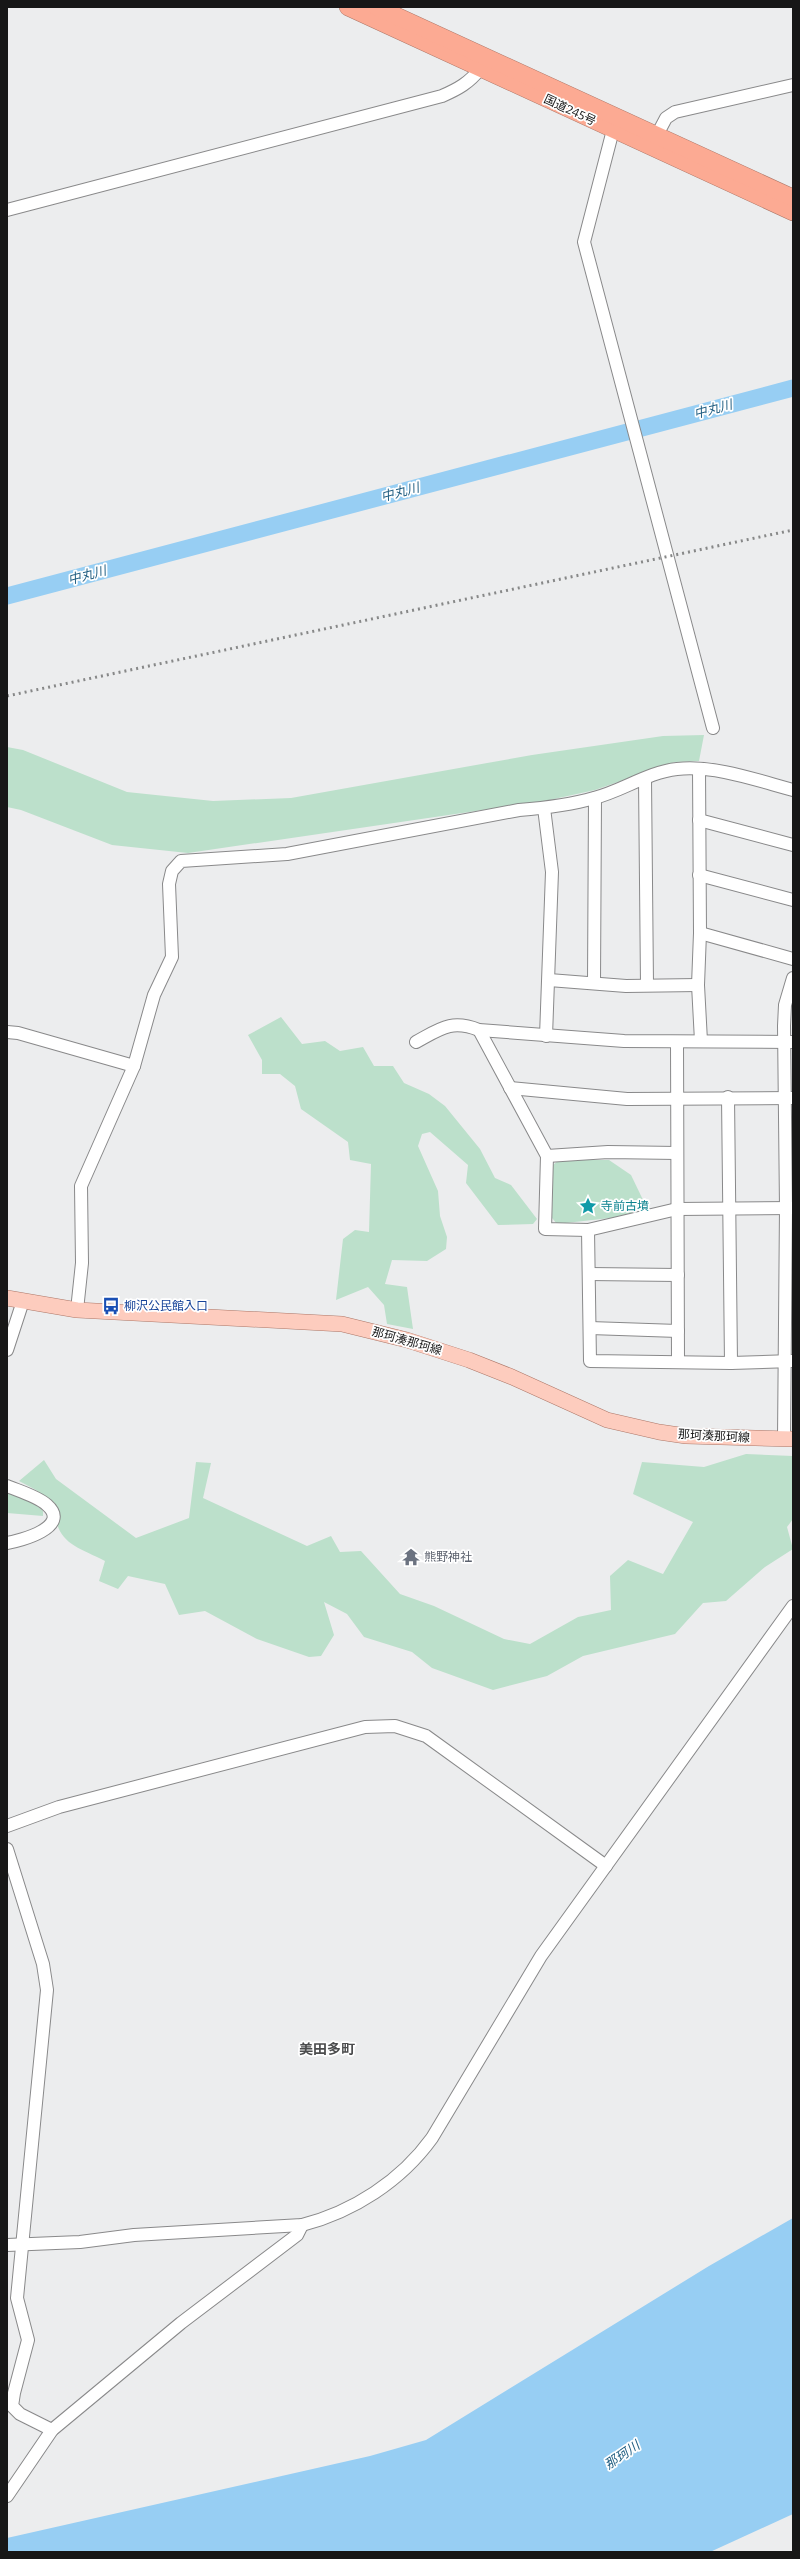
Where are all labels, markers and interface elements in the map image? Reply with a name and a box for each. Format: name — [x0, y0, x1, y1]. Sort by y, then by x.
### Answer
street label: 国道245号 — [542, 92, 598, 128]
water label: 中丸川 — [692, 396, 736, 421]
water label: 中丸川 — [379, 479, 423, 504]
water label: 中丸川 — [66, 562, 110, 587]
place icon: 寺前古墳 — [578, 1196, 598, 1216]
place label: 寺前古墳 — [601, 1199, 649, 1213]
bus stop icon: 柳沢公民館入口 — [101, 1296, 121, 1316]
place label: 柳沢公民館入口 — [124, 1299, 208, 1313]
street label: 那珂湊那珂線 — [370, 1324, 444, 1358]
street label: 那珂湊那珂線 — [678, 1427, 750, 1445]
temple icon: 熊野神社 — [401, 1547, 421, 1567]
place label: 熊野神社 — [424, 1550, 472, 1564]
district label: 美田多町 — [299, 2041, 355, 2058]
water label: 那珂川 — [602, 2437, 644, 2472]

